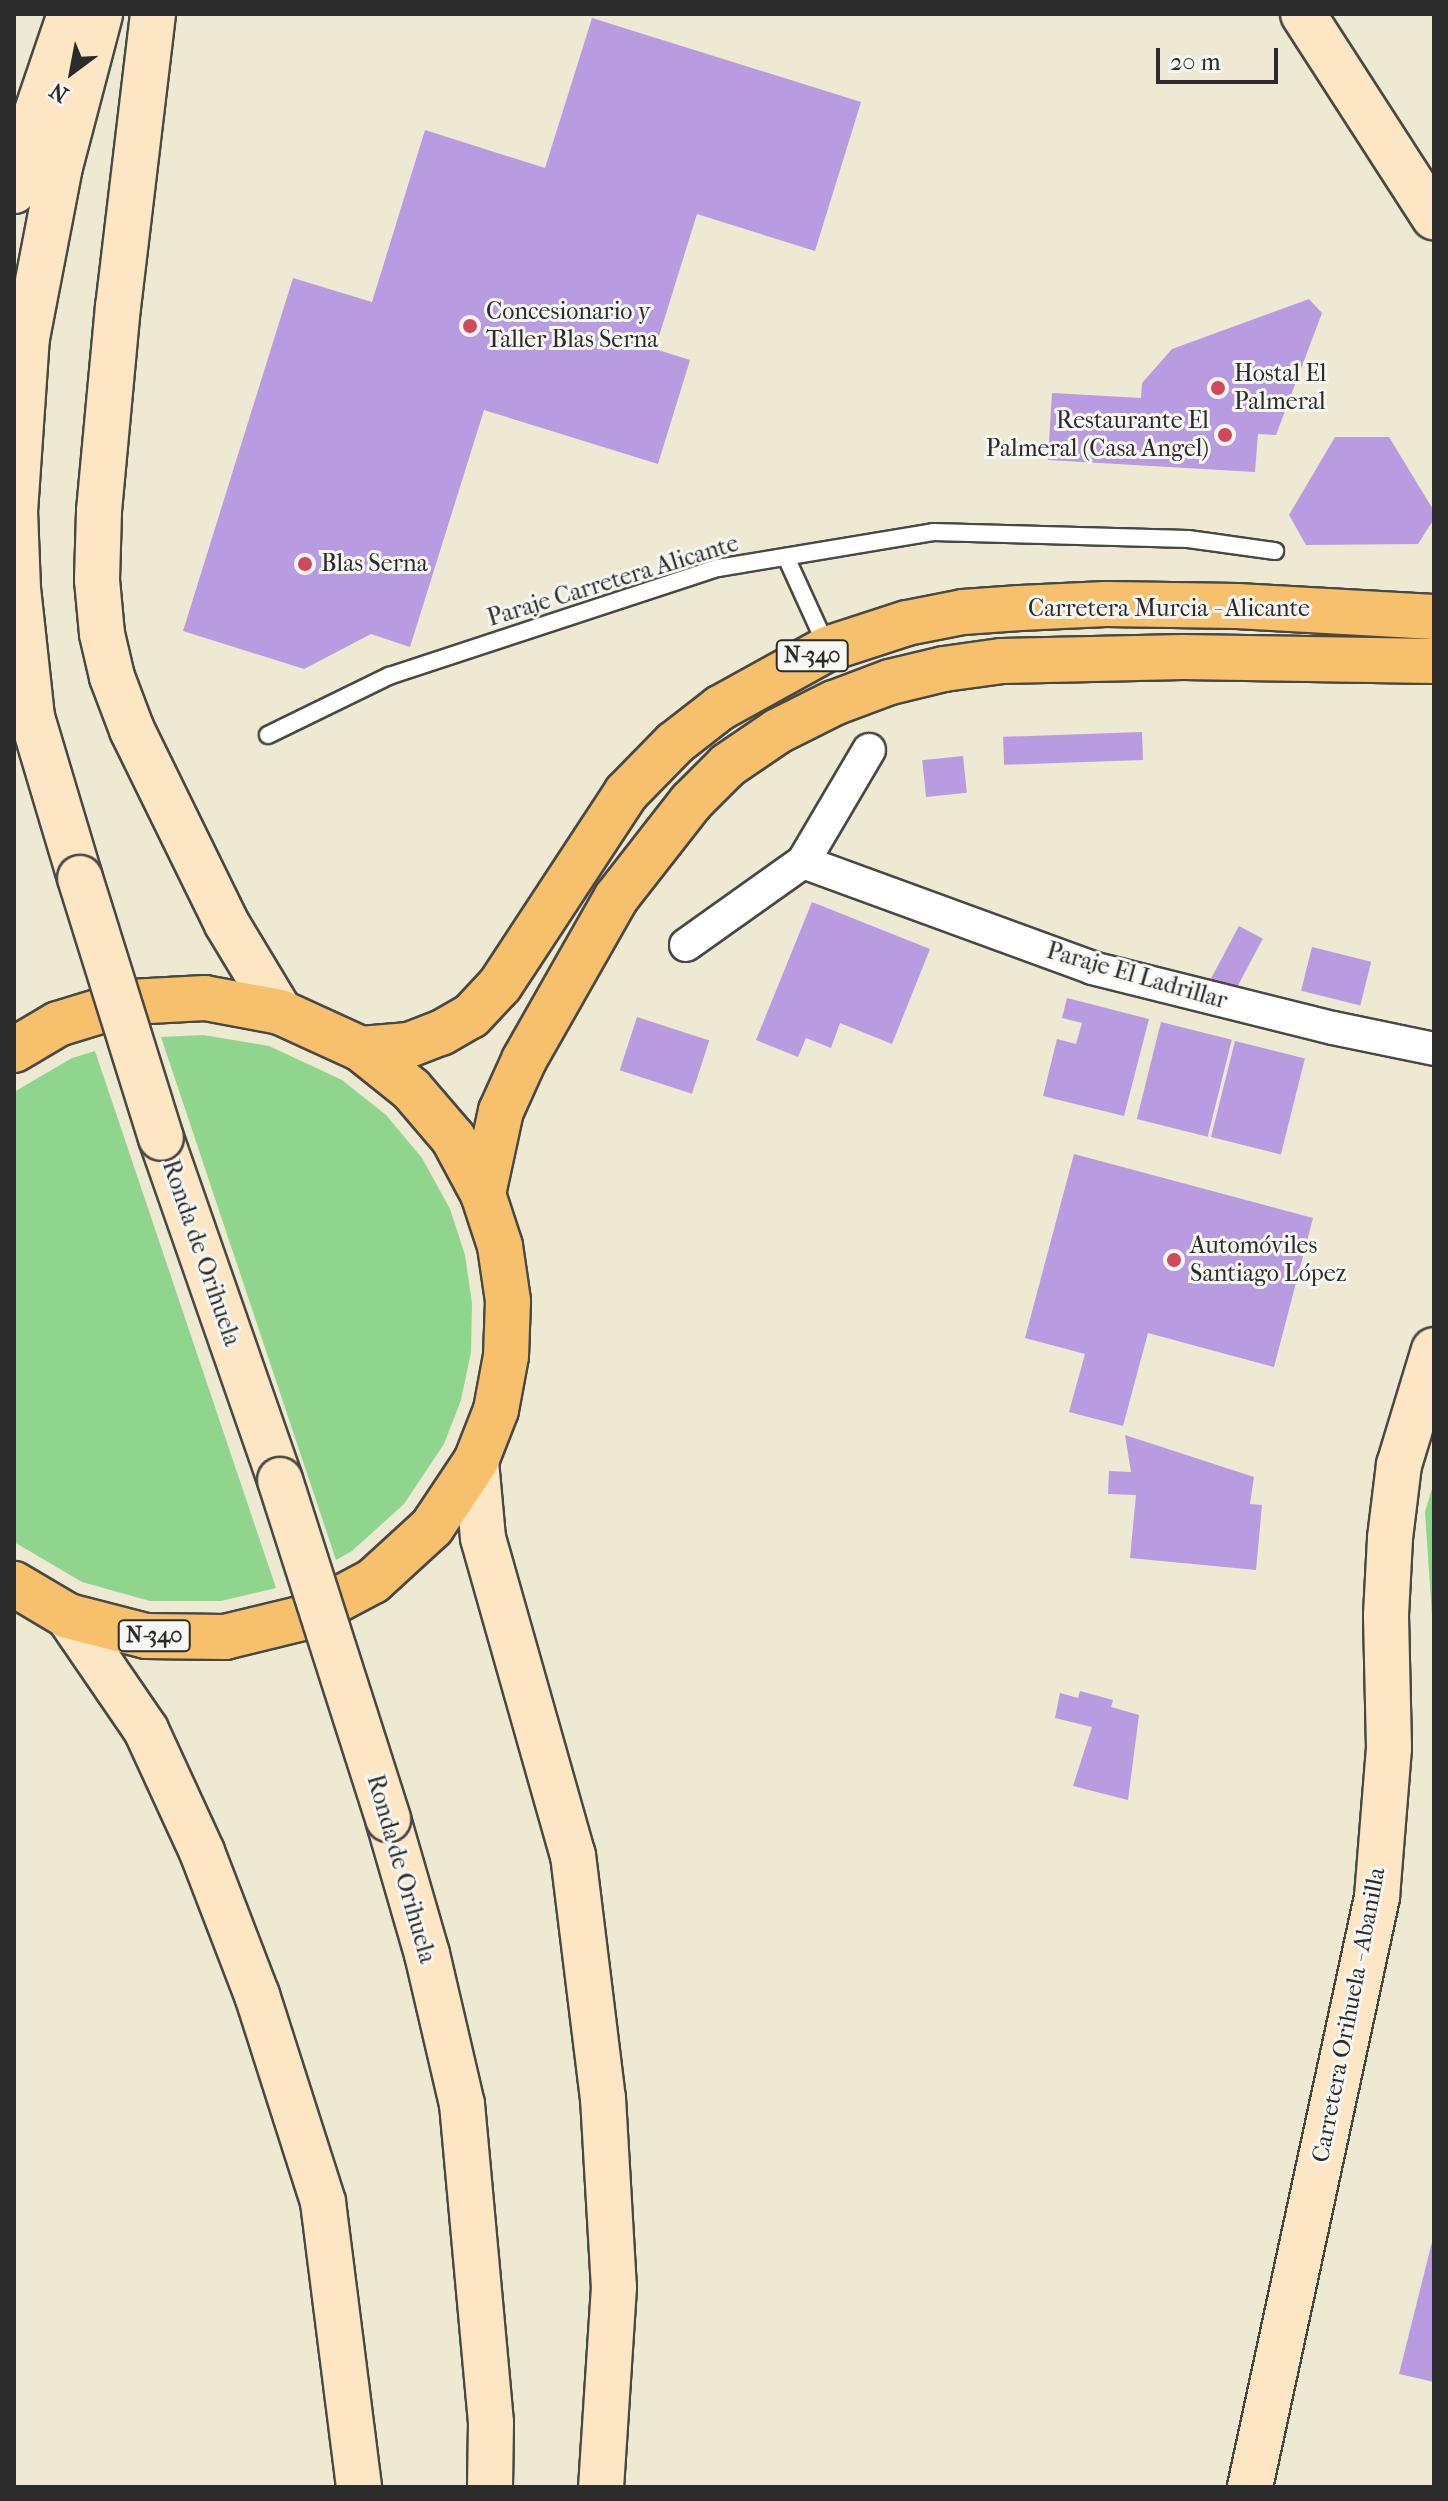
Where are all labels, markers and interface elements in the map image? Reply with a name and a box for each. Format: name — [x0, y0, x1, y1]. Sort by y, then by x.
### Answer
north arrow — [32, 32, 112, 112]
scale bar — [1160, 32, 1282, 82]
text: 20 m — [1170, 48, 1221, 76]
text: N — [45, 77, 73, 108]
place label: Concesionario y Taller Blas Serna — [486, 298, 658, 354]
marker: Concesionario y Taller Blas Serna — [461, 317, 479, 335]
place label: Hostal El Palmeral — [1234, 360, 1326, 416]
marker: Hostal El Palmeral — [1209, 379, 1227, 397]
place label: Restaurante El Palmeral (Casa Angel) — [986, 407, 1209, 463]
marker: Restaurante El Palmeral (Casa Angel) — [1216, 426, 1234, 444]
street label: Paraje Carretera Alicante — [484, 529, 742, 633]
place label: Blas Serna — [321, 550, 428, 578]
marker: Blas Serna — [296, 555, 314, 573]
street label: Carretera Murcia - Alicante — [1028, 595, 1310, 623]
road number: N-340 — [774, 638, 850, 674]
street label: Paraje El Ladrillar — [1043, 936, 1231, 1016]
street label: Ronda de Orihuela — [156, 1156, 246, 1350]
place label: Automóviles Santiago López — [1190, 1232, 1346, 1288]
marker: Automóviles Santiago López — [1165, 1251, 1183, 1269]
road number: N-340 — [116, 1618, 192, 1654]
street label: Ronda de Orihuela — [360, 1771, 442, 1967]
street label: Carretera Orihuela - Abanilla — [1306, 1865, 1392, 2165]

